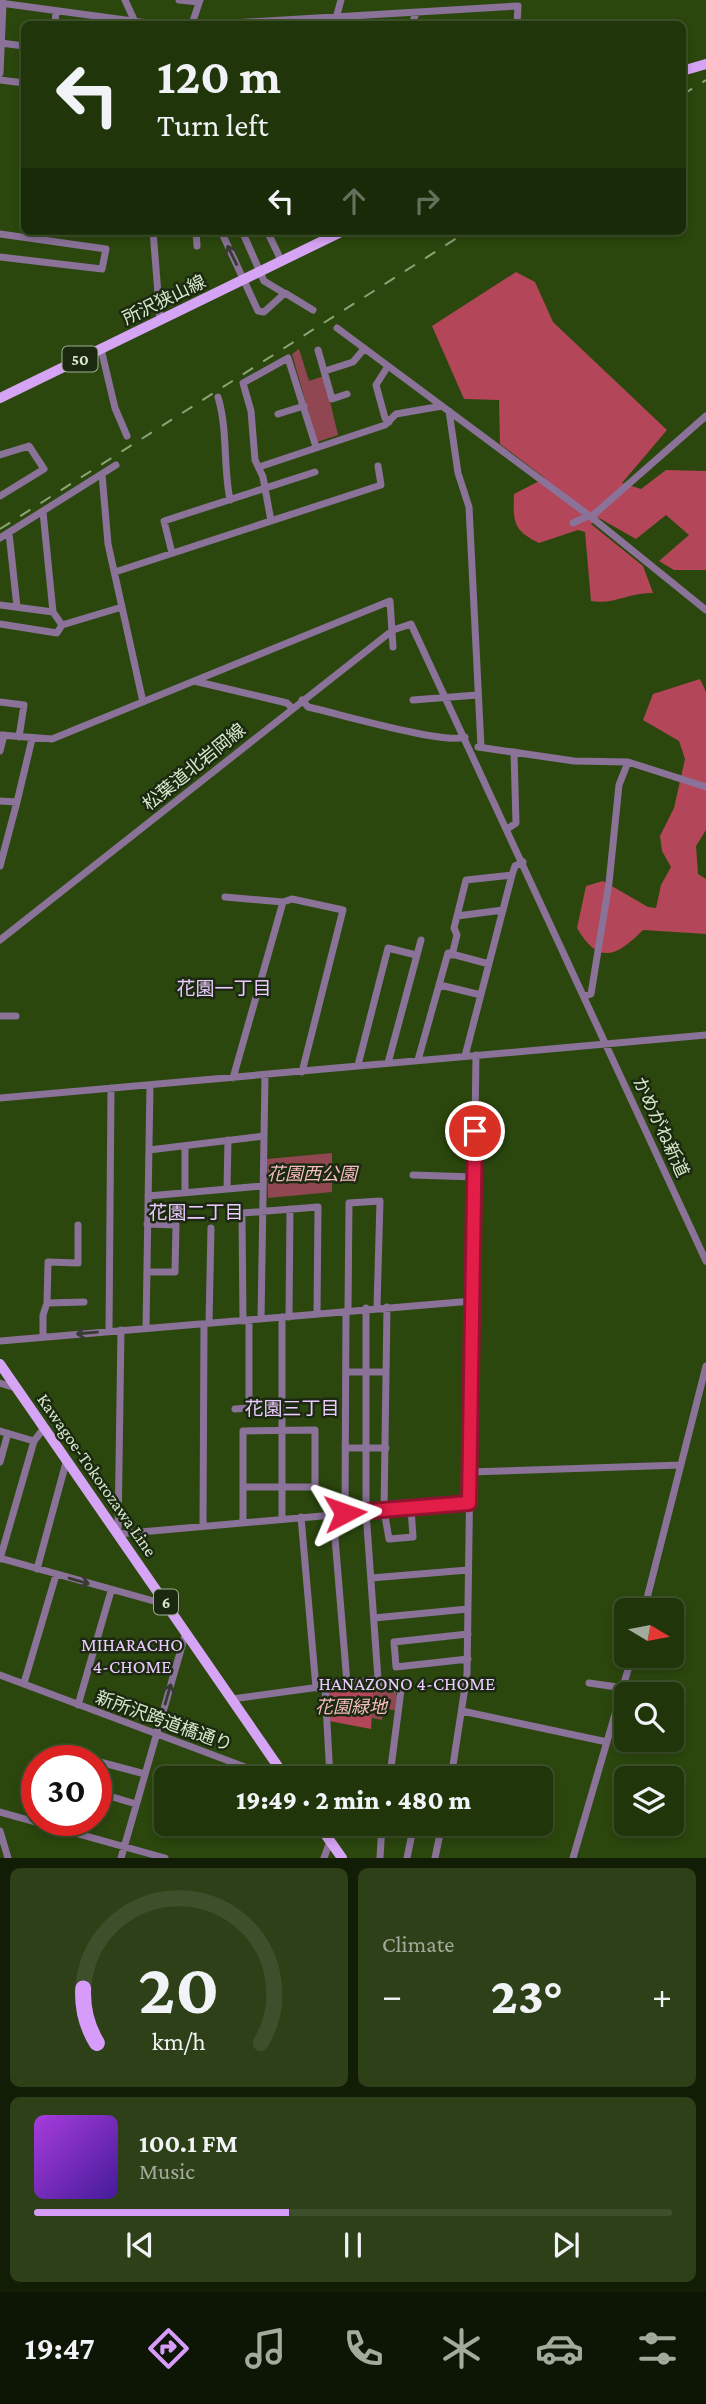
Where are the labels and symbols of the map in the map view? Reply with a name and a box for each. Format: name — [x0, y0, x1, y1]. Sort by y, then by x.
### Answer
one-way arrow — [225, 245, 239, 266]
street label: 所沢狭山線 — [119, 271, 209, 329]
road number: 50 — [62, 346, 98, 372]
street label: 松葉道北岩岡線 — [139, 720, 249, 814]
district label: 花園一丁目 — [176, 978, 272, 999]
street label: かめがね新道 — [629, 1074, 693, 1180]
pin — [445, 1101, 505, 1161]
park label: 花園西公園 — [267, 1164, 360, 1184]
district label: 花園二丁目 — [148, 1202, 244, 1223]
one-way arrow — [76, 1327, 99, 1340]
street label: Kawagoe-Tokorozawa Line — [33, 1390, 161, 1560]
district label: 花園三丁目 — [244, 1398, 340, 1419]
position arrow — [308, 1476, 382, 1550]
one-way arrow — [68, 1576, 90, 1589]
road number: 6 — [154, 1590, 178, 1614]
north arrow — [614, 1598, 684, 1668]
district label: MIHARACHO 4-CHOME — [81, 1634, 183, 1677]
district label: HANAZONO 4-CHOME — [319, 1673, 495, 1694]
one-way arrow — [162, 1683, 175, 1705]
street label: 新所沢跨道橋通り — [93, 1687, 235, 1755]
park label: 花園緑地 — [315, 1697, 389, 1717]
speed limit sign: 30 — [21, 1745, 112, 1836]

